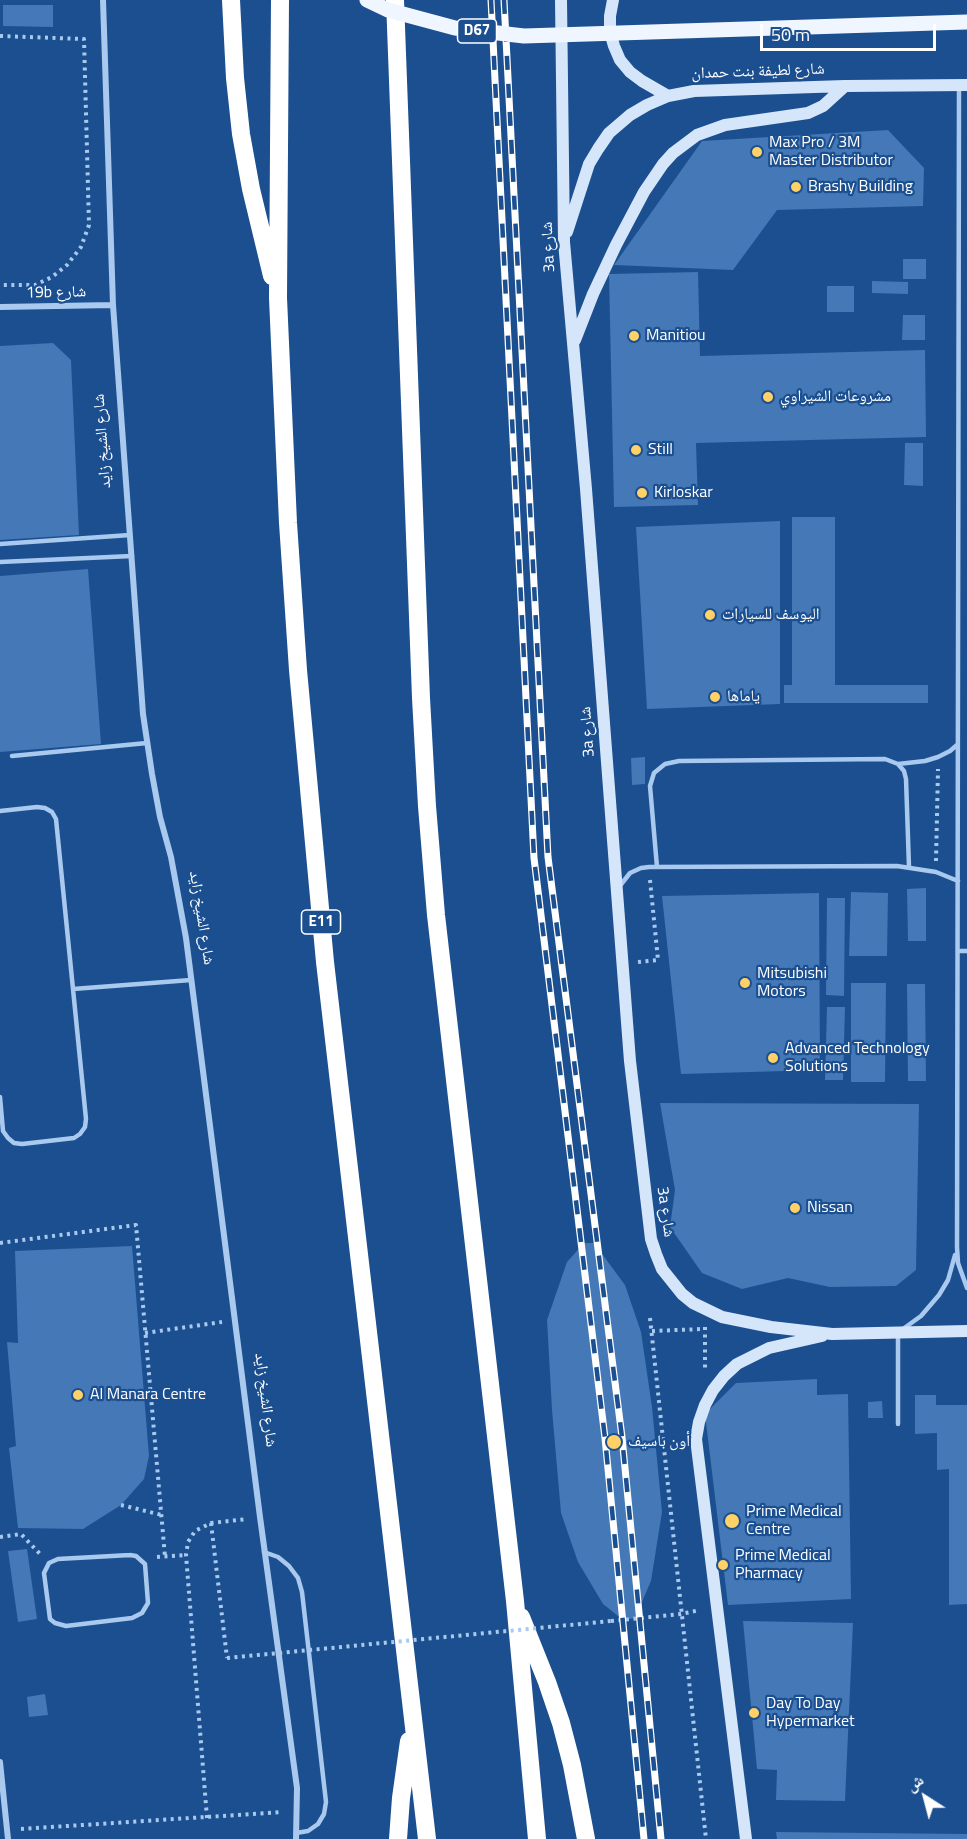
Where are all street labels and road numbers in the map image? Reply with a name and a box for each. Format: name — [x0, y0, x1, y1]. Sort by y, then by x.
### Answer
road number: D67 — [458, 19, 496, 43]
street label: شارع لطيفة بنت حمدان — [691, 60, 825, 84]
street label: 3a شارع — [538, 221, 560, 273]
street label: 19b شارع — [26, 283, 86, 303]
street label: شارع الشيخ زايد — [90, 393, 116, 489]
street label: 3a شارع — [577, 706, 599, 758]
street label: شارع الشيخ زايد — [184, 870, 218, 966]
road number: E11 — [302, 910, 340, 934]
street label: 3a شارع — [652, 1185, 678, 1239]
street label: شارع الشيخ زايد — [250, 1352, 280, 1448]

